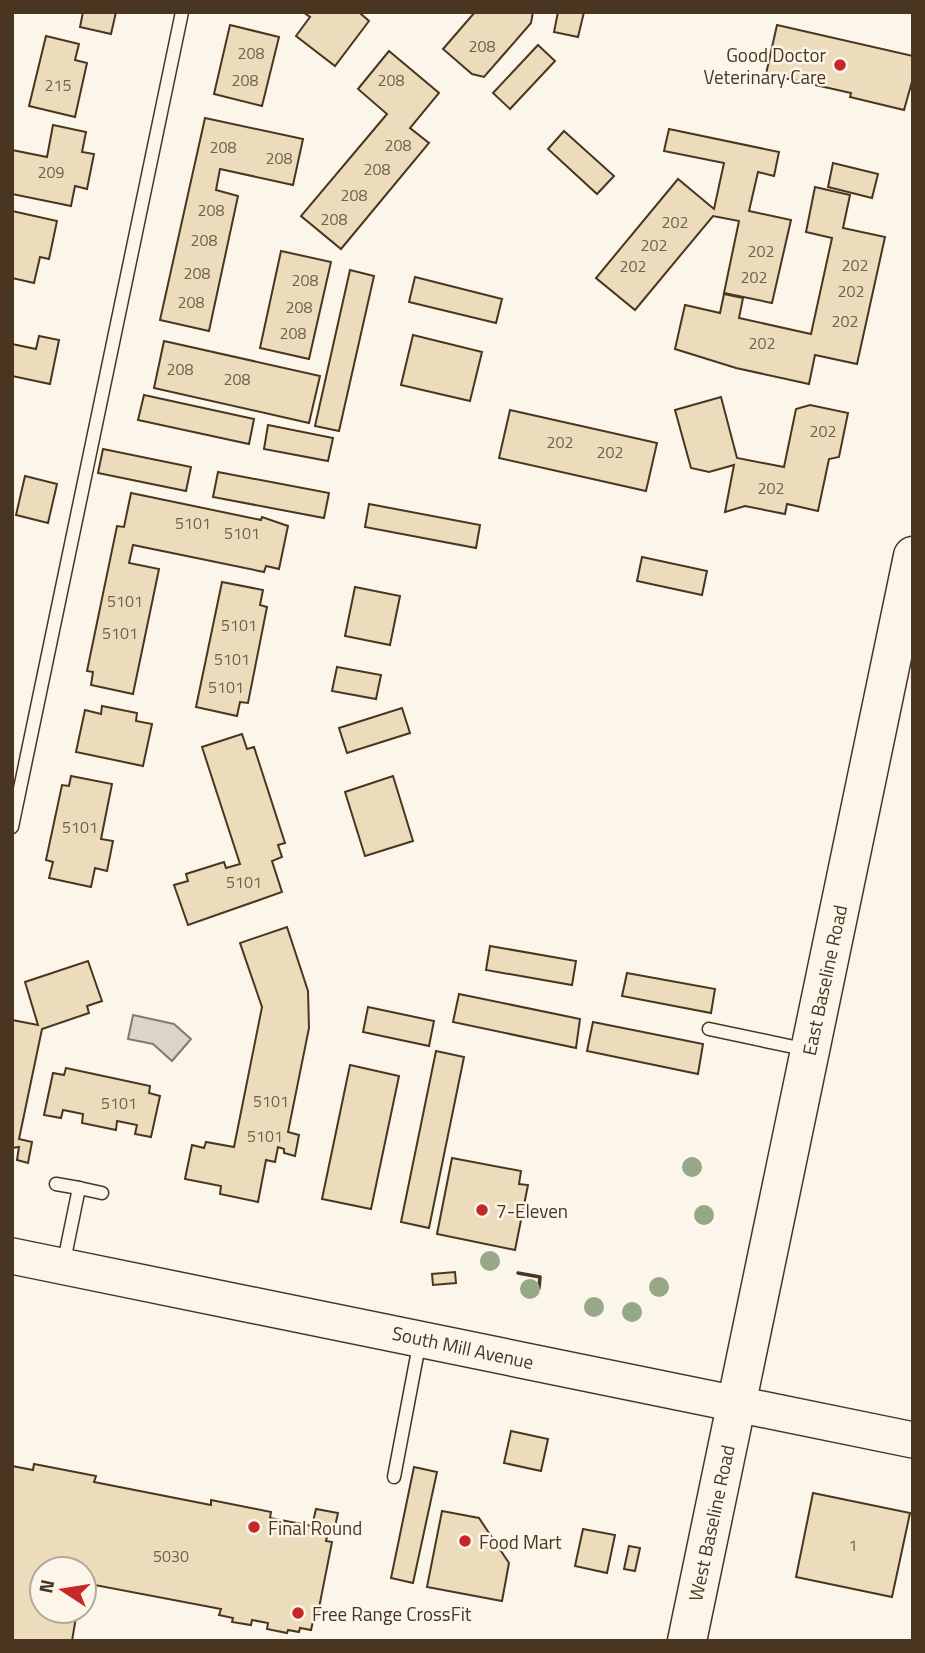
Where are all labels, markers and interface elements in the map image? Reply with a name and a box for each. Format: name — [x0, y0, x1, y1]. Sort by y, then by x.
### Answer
house number: 208 — [469, 34, 495, 58]
place label: Good Doctor Veterinary Care — [704, 40, 826, 91]
house number: 208 — [238, 41, 264, 65]
marker: Good Doctor Veterinary Care — [832, 57, 848, 73]
house number: 208 — [232, 68, 258, 92]
house number: 208 — [378, 68, 404, 92]
house number: 215 — [45, 73, 71, 97]
house number: 208 — [385, 133, 411, 157]
house number: 208 — [210, 135, 236, 159]
house number: 208 — [266, 146, 292, 170]
house number: 208 — [364, 157, 390, 181]
house number: 209 — [38, 160, 64, 184]
house number: 208 — [341, 183, 367, 207]
house number: 208 — [198, 198, 224, 222]
house number: 208 — [321, 207, 347, 231]
house number: 202 — [662, 210, 688, 234]
house number: 208 — [191, 228, 217, 252]
house number: 202 — [641, 233, 667, 257]
house number: 202 — [748, 239, 774, 263]
house number: 202 — [842, 253, 868, 277]
house number: 202 — [620, 254, 646, 278]
house number: 208 — [184, 261, 210, 285]
house number: 202 — [741, 265, 767, 289]
house number: 208 — [292, 268, 318, 292]
house number: 202 — [838, 279, 864, 303]
house number: 208 — [178, 290, 204, 314]
house number: 208 — [286, 295, 312, 319]
house number: 202 — [832, 309, 858, 333]
house number: 208 — [280, 321, 306, 345]
house number: 202 — [749, 331, 775, 355]
house number: 208 — [167, 357, 193, 381]
house number: 208 — [224, 367, 250, 391]
house number: 202 — [810, 419, 836, 443]
house number: 202 — [547, 430, 573, 454]
house number: 202 — [597, 440, 623, 464]
house number: 202 — [758, 476, 784, 500]
house number: 5101 — [175, 511, 211, 535]
house number: 5101 — [224, 521, 260, 545]
house number: 5101 — [107, 589, 143, 613]
house number: 5101 — [221, 613, 257, 637]
house number: 5101 — [102, 621, 138, 645]
house number: 5101 — [214, 647, 250, 671]
house number: 5101 — [208, 675, 244, 699]
house number: 5101 — [62, 815, 98, 839]
house number: 5101 — [226, 870, 262, 894]
street label: East Baseline Road — [794, 902, 854, 1058]
house number: 5101 — [253, 1089, 289, 1113]
house number: 5101 — [101, 1091, 137, 1115]
house number: 5101 — [247, 1124, 283, 1148]
place label: 7-Eleven — [496, 1196, 568, 1225]
marker: 7-Eleven — [474, 1202, 490, 1218]
street label: South Mill Avenue — [390, 1318, 536, 1376]
street label: West Baseline Road — [680, 1442, 742, 1604]
place label: Final Round — [268, 1513, 362, 1542]
marker: Final Round — [246, 1519, 262, 1535]
place label: Food Mart — [479, 1527, 562, 1556]
marker: Food Mart — [457, 1533, 473, 1549]
house number: 1 — [849, 1533, 857, 1557]
house number: 5030 — [153, 1544, 189, 1568]
north arrow — [28, 1555, 98, 1625]
text: N — [30, 1577, 61, 1596]
place label: Free Range CrossFit — [312, 1599, 472, 1628]
marker: Free Range CrossFit — [290, 1605, 306, 1621]

